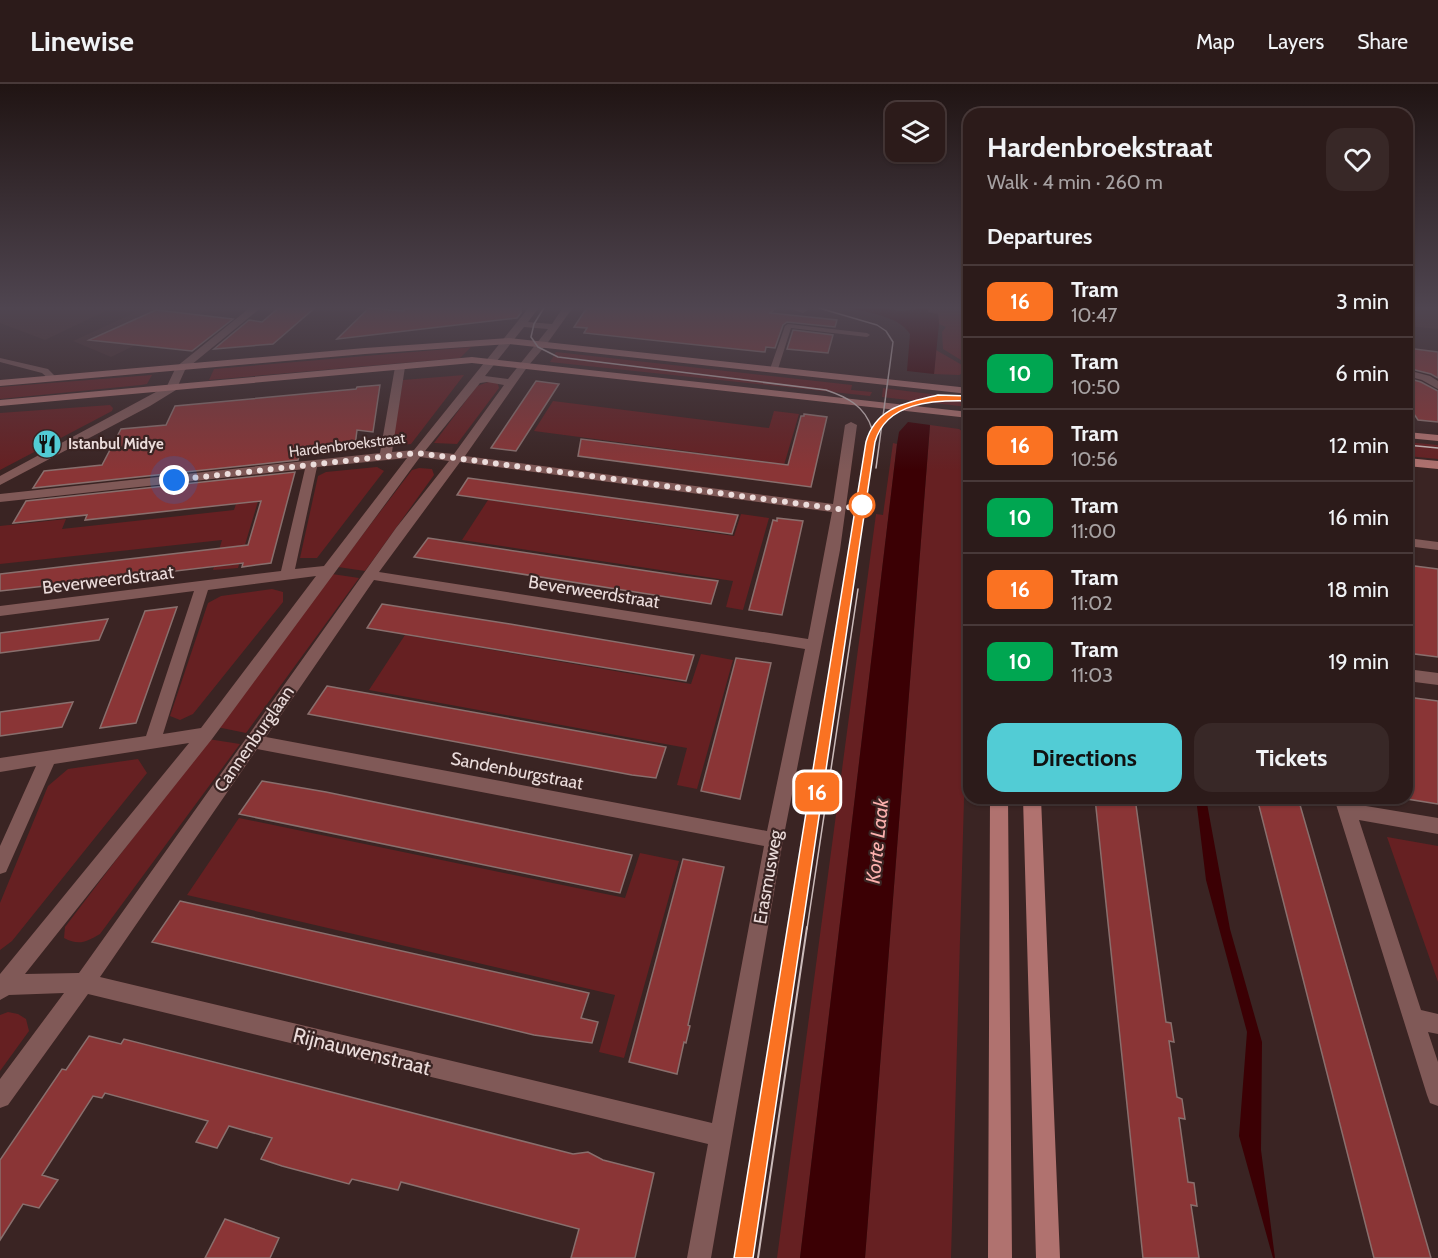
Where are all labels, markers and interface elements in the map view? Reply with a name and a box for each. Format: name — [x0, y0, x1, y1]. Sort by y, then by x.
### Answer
text: Linewise — [30, 24, 134, 58]
text: Map — [1196, 29, 1235, 54]
text: Layers — [1268, 29, 1324, 54]
text: Share — [1357, 29, 1408, 54]
map controls — [885, 102, 945, 162]
button: layers — [885, 102, 945, 162]
button: heart — [1326, 128, 1389, 191]
text: Hardenbroekstraat — [987, 130, 1213, 164]
text: Walk · 4 min · 260 m — [987, 170, 1163, 194]
text: Departures — [987, 223, 1092, 250]
text: Tram — [1071, 276, 1119, 303]
text: 3 min — [1336, 288, 1389, 315]
text: 16 — [1010, 289, 1030, 314]
text: 10:47 — [1071, 303, 1117, 327]
text: Tram — [1071, 348, 1119, 375]
text: 6 min — [1335, 360, 1389, 387]
text: 10 — [1009, 361, 1031, 386]
text: 10:50 — [1071, 375, 1120, 399]
text: Tram — [1071, 420, 1119, 447]
restaurant icon: Istanbul Midye — [31, 428, 63, 460]
street label: Hardenbroekstraat — [288, 429, 406, 461]
text: 12 min — [1329, 432, 1389, 459]
text: 16 — [1010, 433, 1030, 458]
place label: Istanbul Midye — [68, 435, 164, 453]
text: 10:56 — [1071, 447, 1118, 471]
your location — [159, 465, 189, 495]
unlabelled marker — [849, 492, 875, 518]
text: Tram — [1071, 492, 1119, 519]
text: 16 min — [1328, 504, 1389, 531]
text: 10 — [1009, 505, 1031, 530]
text: 11:00 — [1071, 519, 1116, 543]
street label: Beverweerdstraat — [41, 561, 175, 599]
text: Tram — [1071, 564, 1119, 591]
street label: Beverweerdstraat — [527, 571, 661, 613]
text: 18 min — [1327, 576, 1389, 603]
text: 16 — [1010, 577, 1030, 602]
text: 11:02 — [1071, 591, 1113, 615]
text: Tram — [1071, 636, 1119, 663]
text: 19 min — [1328, 648, 1389, 675]
text: 10 — [1009, 649, 1031, 674]
text: 11:03 — [1071, 663, 1113, 687]
street label: Cannenburglaan — [209, 682, 299, 796]
button: Directions — [987, 723, 1182, 792]
button: Tickets — [1194, 723, 1389, 792]
street label: Sandenburgstraat — [449, 747, 585, 795]
line badge: 16 — [790, 772, 844, 812]
text: 16 — [807, 780, 827, 805]
water label: Korte Laak — [861, 796, 894, 885]
street label: Erasmusweg — [749, 827, 787, 926]
street label: Rijnauwenstraat — [290, 1022, 433, 1081]

